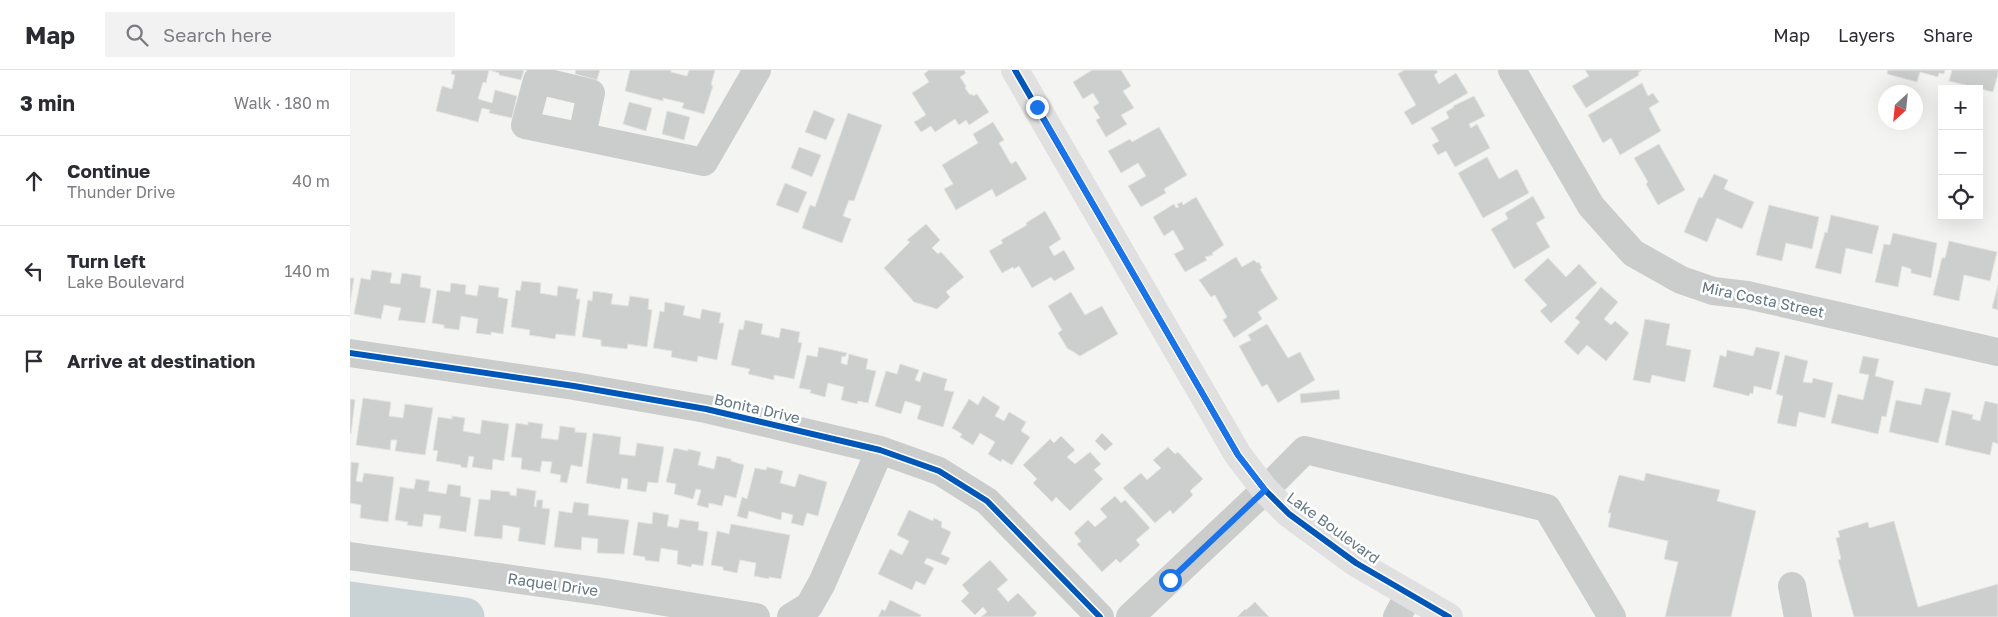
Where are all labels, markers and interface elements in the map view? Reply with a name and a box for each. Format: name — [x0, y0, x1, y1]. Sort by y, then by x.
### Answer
search box — [105, 12, 455, 57]
text: Map — [25, 20, 75, 49]
icon: search — [123, 21, 151, 49]
text: Search here — [163, 23, 272, 46]
text: Map — [1773, 24, 1810, 46]
text: Layers — [1838, 24, 1895, 46]
text: Share — [1923, 24, 1973, 46]
north arrow — [1878, 85, 1923, 130]
map controls — [1938, 85, 1983, 220]
button: + — [1938, 85, 1983, 130]
text: 3 min — [20, 90, 75, 116]
text: Walk · 180 m — [234, 93, 330, 113]
route end — [1026, 96, 1049, 119]
button: − — [1938, 130, 1983, 175]
text: Continue — [67, 159, 150, 182]
icon: ahead — [20, 167, 48, 195]
text: 40 m — [292, 171, 330, 191]
button: locate — [1938, 175, 1983, 220]
text: Thunder Drive — [67, 182, 175, 202]
text: Turn left — [67, 249, 146, 272]
icon: left — [20, 257, 48, 285]
text: 140 m — [284, 261, 330, 281]
text: Lake Boulevard — [67, 272, 185, 292]
street label: Mira Costa Street — [1700, 277, 1826, 321]
icon: arrive — [20, 347, 48, 375]
text: Arrive at destination — [67, 349, 255, 372]
street label: Bonita Drive — [712, 389, 802, 427]
street label: Lake Boulevard — [1284, 487, 1384, 567]
street label: Raquel Drive — [507, 569, 600, 599]
route start — [1159, 569, 1182, 592]

